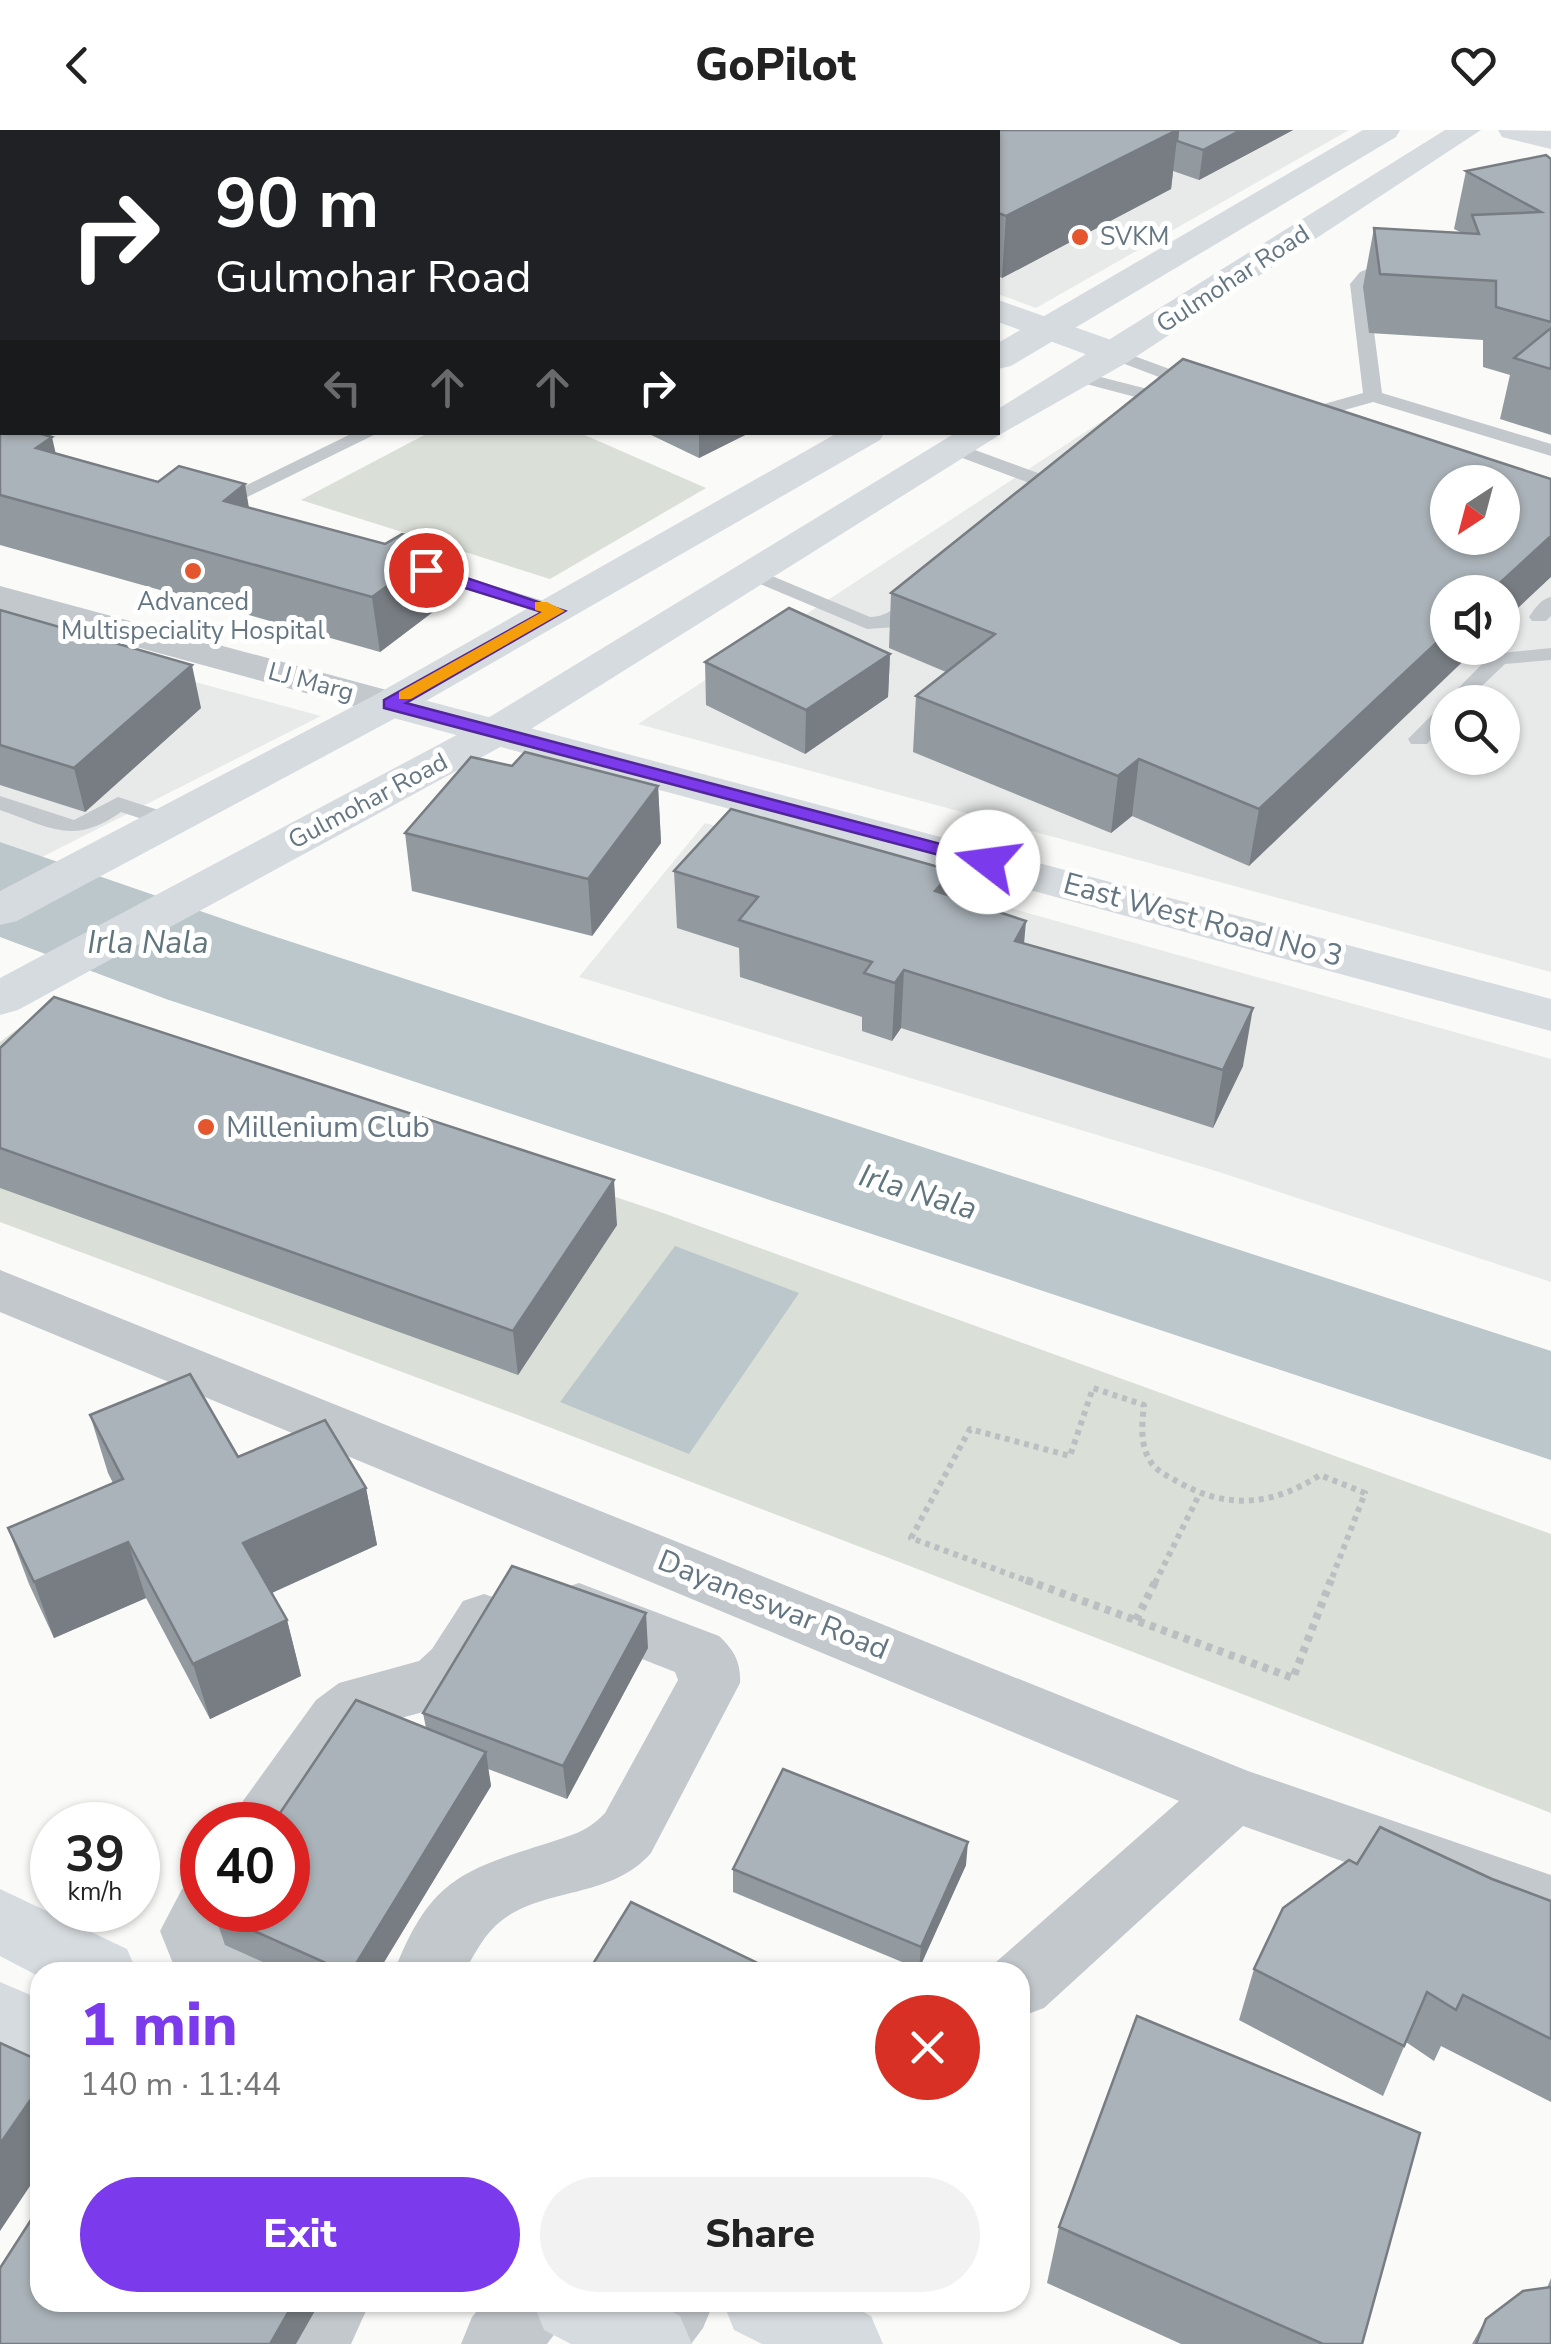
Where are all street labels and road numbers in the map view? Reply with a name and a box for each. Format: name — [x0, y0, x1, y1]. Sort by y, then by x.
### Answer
street label: Gulmohar Road — [1150, 217, 1316, 341]
street label: LJ Marg — [264, 654, 358, 710]
street label: Gulmohar Road — [282, 745, 454, 857]
street label: East West Road No 3 — [1059, 863, 1347, 977]
street label: Dayaneswar Road — [652, 1540, 894, 1670]

